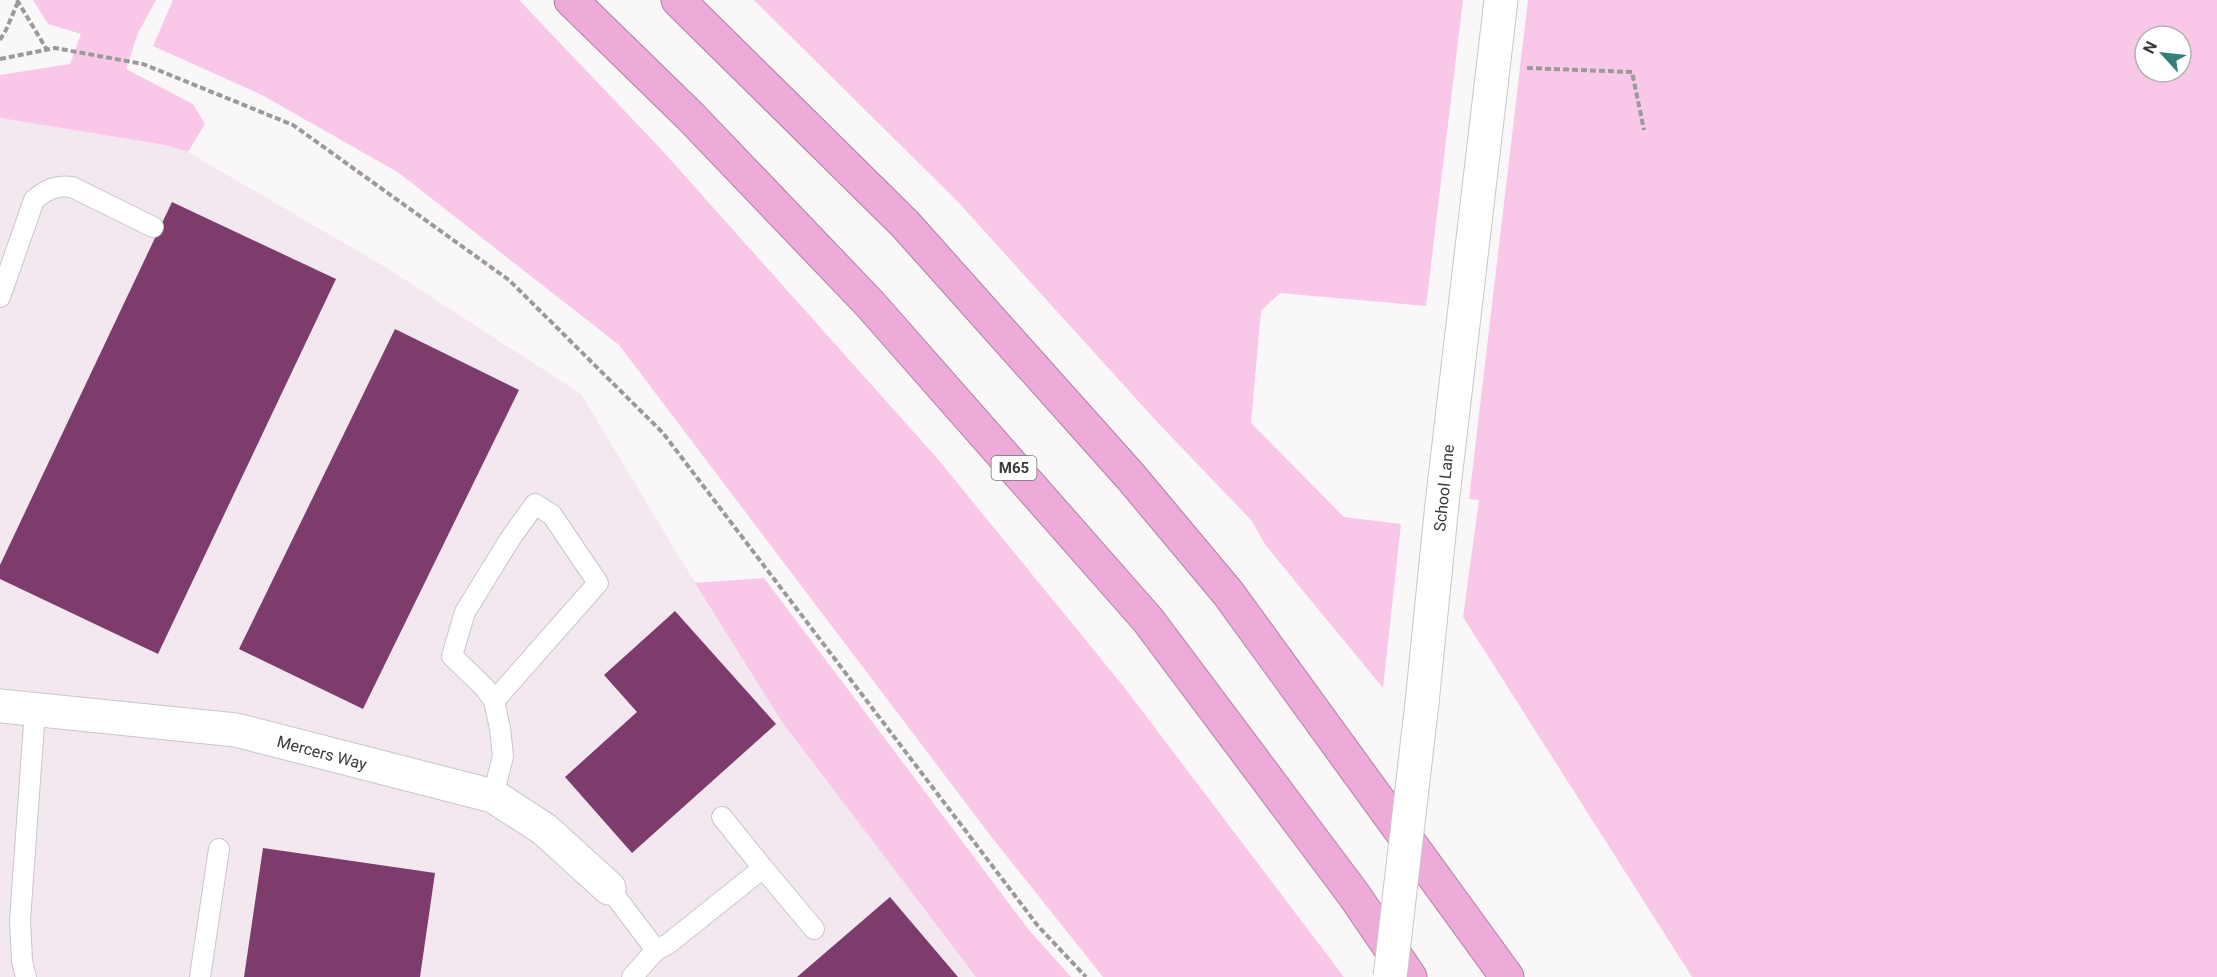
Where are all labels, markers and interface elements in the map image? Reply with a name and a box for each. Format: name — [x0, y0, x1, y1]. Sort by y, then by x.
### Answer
north arrow — [2133, 24, 2193, 84]
text: N — [2139, 38, 2161, 57]
street label: School Lane — [1430, 444, 1458, 532]
road number: M65 — [992, 456, 1036, 480]
street label: Mercers Way — [275, 732, 369, 774]

